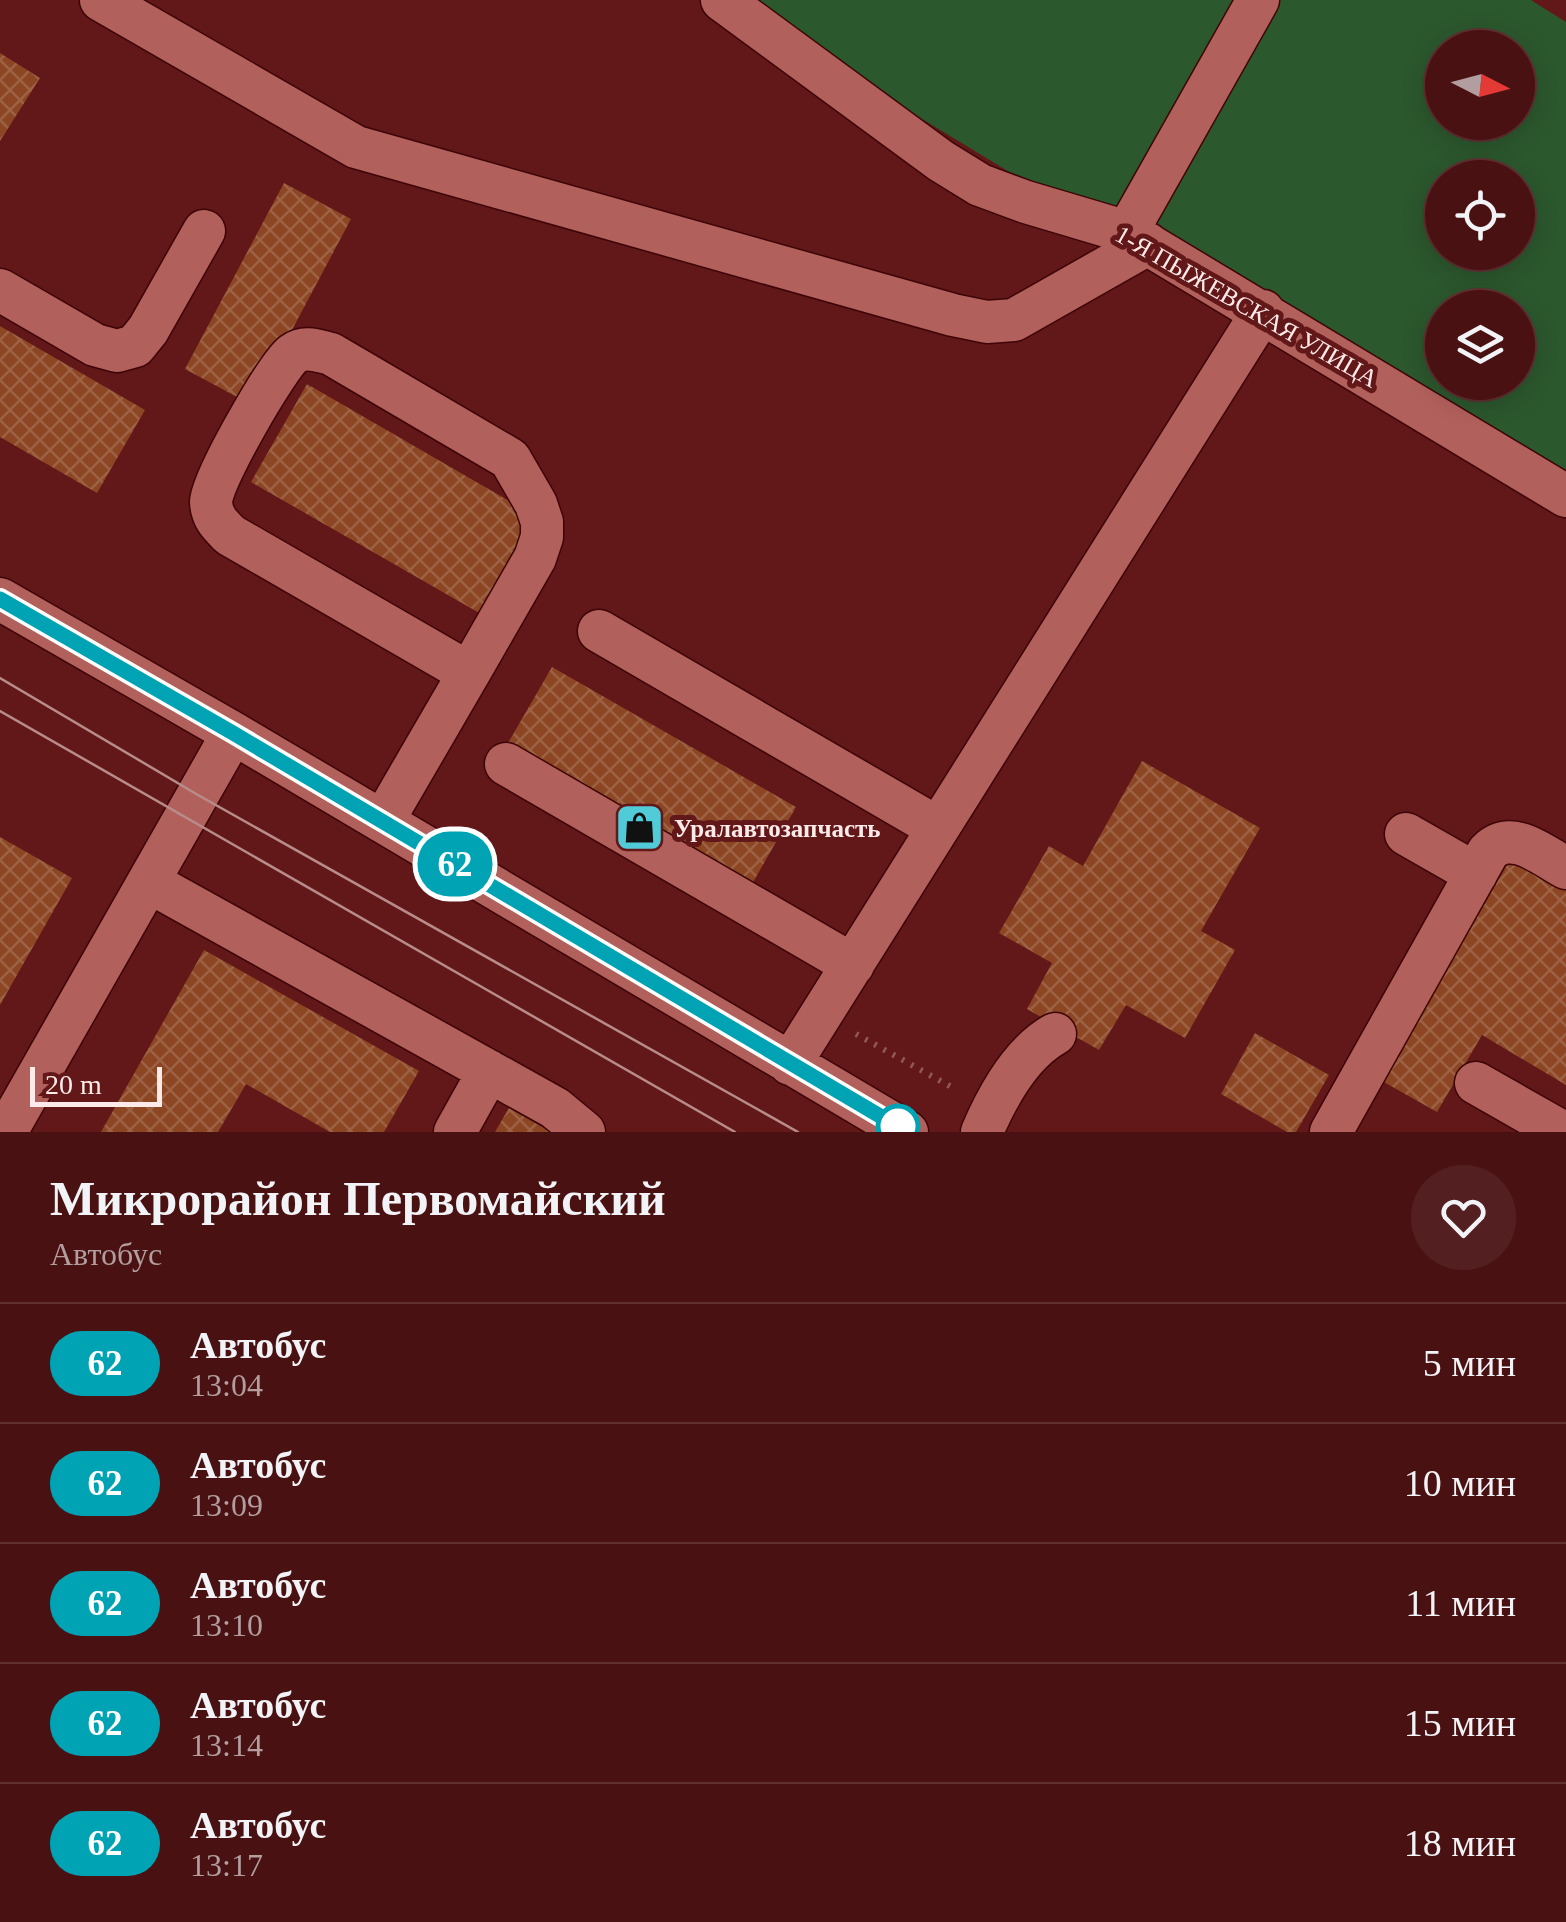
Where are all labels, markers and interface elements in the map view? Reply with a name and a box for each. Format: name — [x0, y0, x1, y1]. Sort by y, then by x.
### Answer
north arrow — [1425, 30, 1535, 140]
map controls — [1425, 30, 1535, 400]
button: locate — [1425, 160, 1535, 270]
street label: 1-Я ПЫЖЕВСКАЯ УЛИЦА — [1111, 220, 1383, 393]
button: layers — [1425, 290, 1535, 400]
shop icon: Уралавтозапчасть — [613, 802, 665, 854]
place label: Уралавтозапчасть — [674, 815, 881, 842]
line badge: 62 — [410, 832, 500, 896]
text: 62 — [438, 845, 473, 884]
scale bar — [30, 1062, 162, 1106]
text: 20 m — [45, 1069, 102, 1100]
unlabelled marker — [877, 1105, 919, 1147]
button: heart — [1411, 1165, 1516, 1270]
text: Микрорайон Первомайский — [50, 1172, 666, 1225]
text: Автобус — [50, 1236, 162, 1272]
text: Автобус — [190, 1324, 326, 1366]
text: 5 мин — [1423, 1342, 1516, 1384]
text: 62 — [88, 1344, 123, 1383]
text: 13:04 — [190, 1367, 263, 1403]
text: Автобус — [190, 1444, 326, 1486]
text: 10 мин — [1404, 1462, 1516, 1504]
text: 62 — [88, 1464, 123, 1503]
text: 13:09 — [190, 1487, 263, 1523]
text: Автобус — [190, 1564, 326, 1606]
text: 11 мин — [1405, 1582, 1516, 1624]
text: 62 — [88, 1584, 123, 1623]
text: 13:10 — [190, 1607, 263, 1643]
text: Автобус — [190, 1684, 326, 1726]
text: 15 мин — [1404, 1702, 1516, 1744]
text: 62 — [88, 1704, 123, 1743]
text: 13:14 — [190, 1727, 263, 1763]
text: Автобус — [190, 1804, 326, 1846]
text: 18 мин — [1404, 1822, 1516, 1864]
text: 62 — [88, 1824, 123, 1863]
text: 13:17 — [190, 1847, 263, 1883]

